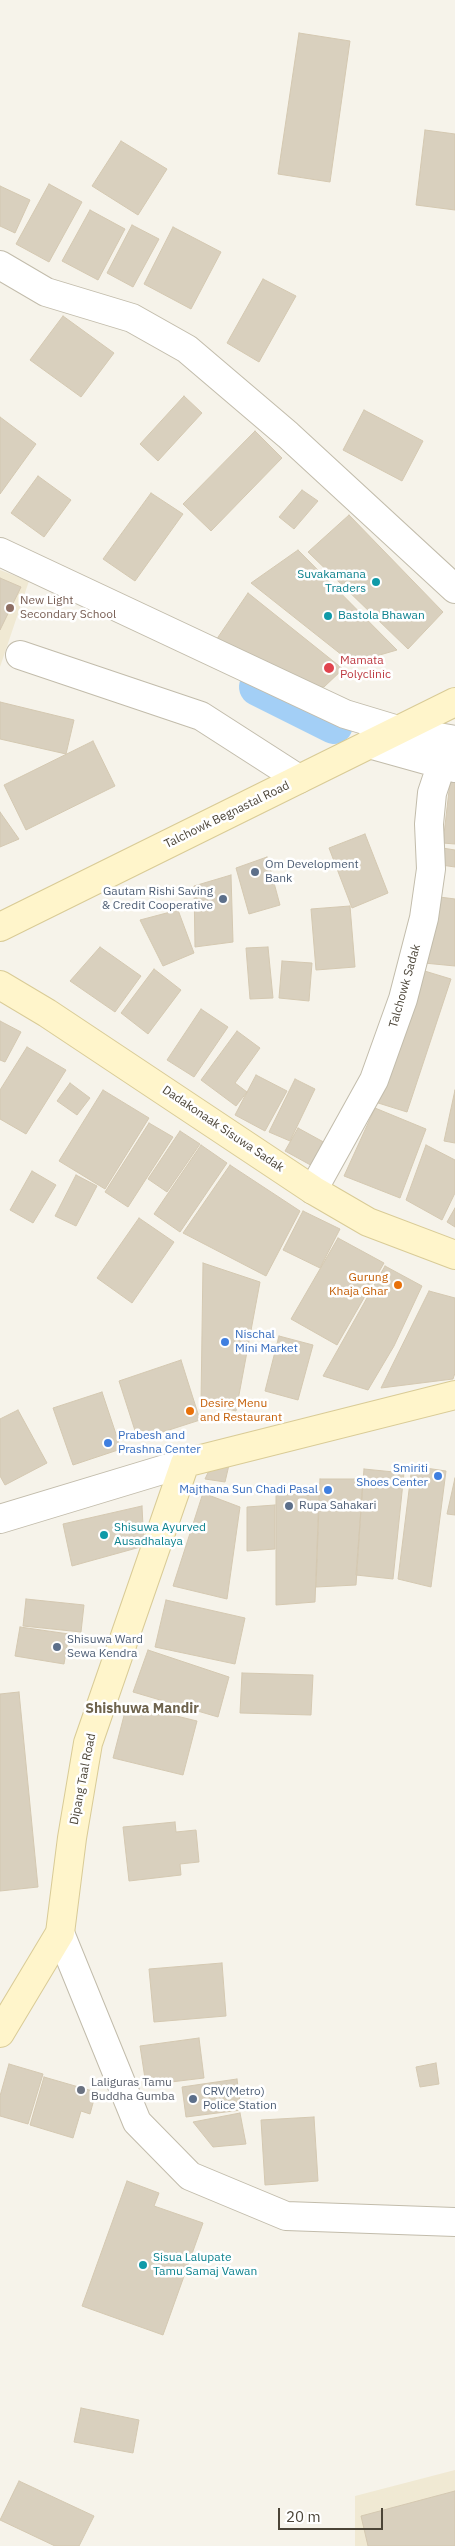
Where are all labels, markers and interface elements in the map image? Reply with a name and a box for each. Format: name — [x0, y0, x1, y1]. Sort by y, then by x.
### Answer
place label: Suvakamana Traders — [297, 568, 366, 596]
marker: Suvakamana Traders — [370, 576, 382, 588]
place label: New Light Secondary School — [20, 594, 116, 622]
marker: New Light Secondary School — [4, 602, 16, 614]
place label: Bastola Bhawan — [338, 609, 425, 623]
marker: Bastola Bhawan — [322, 610, 334, 622]
place label: Mamata Polyclinic — [340, 654, 391, 682]
marker: Mamata Polyclinic — [322, 661, 336, 675]
street label: Talchowk Begnastal Road — [162, 778, 292, 852]
place label: Om Development Bank — [265, 858, 359, 886]
marker: Om Development Bank — [249, 866, 261, 878]
place label: Gautam Rishi Saving & Credit Cooperative — [102, 885, 213, 913]
marker: Gautam Rishi Saving & Credit Cooperative — [217, 893, 229, 905]
street label: Talchowk Sadak — [386, 942, 424, 1030]
street label: Dadakonaak Sisuwa Sadak — [159, 1083, 287, 1175]
place label: Gurung Khaja Ghar — [329, 1271, 388, 1299]
marker: Gurung Khaja Ghar — [392, 1279, 404, 1291]
place label: Nischal Mini Market — [235, 1328, 298, 1356]
marker: Nischal Mini Market — [219, 1336, 231, 1348]
place label: Desire Menu and Restaurant — [200, 1397, 282, 1425]
marker: Desire Menu and Restaurant — [184, 1405, 196, 1417]
place label: Prabesh and Prashna Center — [118, 1429, 201, 1457]
marker: Prabesh and Prashna Center — [102, 1437, 114, 1449]
place label: Smiriti Shoes Center — [356, 1462, 428, 1490]
marker: Smiriti Shoes Center — [432, 1470, 444, 1482]
place label: Majthana Sun Chadi Pasal — [179, 1483, 318, 1497]
marker: Majthana Sun Chadi Pasal — [322, 1484, 334, 1496]
place label: Rupa Sahakari — [299, 1499, 376, 1513]
marker: Rupa Sahakari — [283, 1500, 295, 1512]
place label: Shisuwa Ayurved Ausadhalaya — [114, 1521, 206, 1549]
marker: Shisuwa Ayurved Ausadhalaya — [98, 1529, 110, 1541]
place label: Shisuwa Ward Sewa Kendra — [67, 1633, 143, 1661]
marker: Shisuwa Ward Sewa Kendra — [51, 1641, 63, 1653]
district label: Shishuwa Mandir — [85, 1701, 199, 1717]
street label: Dipang Taal Road — [67, 1732, 99, 1826]
place label: Laliguras Tamu Buddha Gumba — [91, 2076, 175, 2104]
marker: Laliguras Tamu Buddha Gumba — [75, 2084, 87, 2096]
place label: CRV(Metro) Police Station — [203, 2085, 277, 2113]
marker: CRV(Metro) Police Station — [187, 2093, 199, 2105]
place label: Sisua Lalupate Tamu Samaj Vawan — [153, 2251, 257, 2279]
marker: Sisua Lalupate Tamu Samaj Vawan — [137, 2259, 149, 2271]
scale bar — [280, 2498, 385, 2530]
text: 20 m — [286, 2507, 321, 2526]

